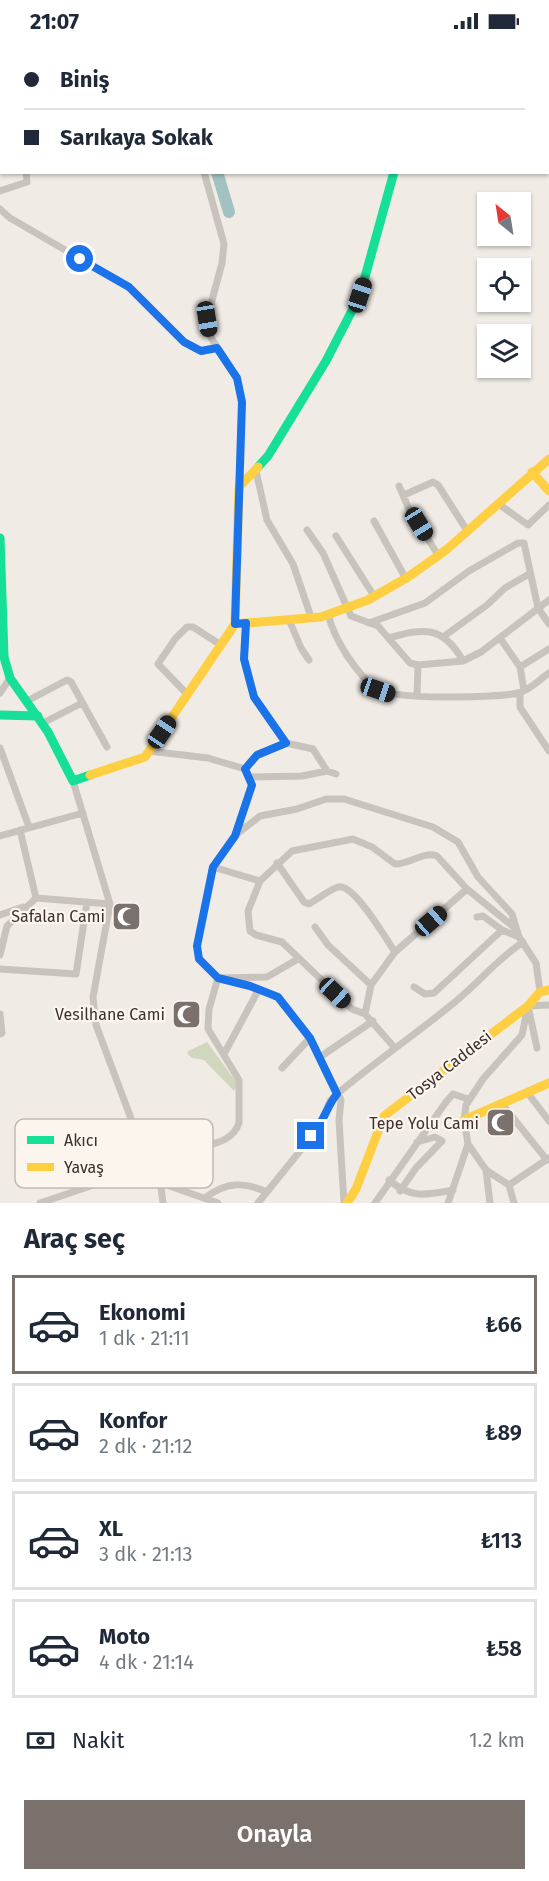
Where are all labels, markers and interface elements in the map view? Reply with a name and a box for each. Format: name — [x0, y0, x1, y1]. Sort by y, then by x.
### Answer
text: 21:07 — [30, 8, 79, 35]
text: Biniş — [60, 66, 109, 93]
text: Sarıkaya Sokak — [60, 124, 213, 151]
north arrow — [477, 192, 531, 246]
map controls — [477, 192, 531, 378]
route start — [66, 245, 93, 272]
button: locate — [477, 258, 531, 312]
car — [346, 275, 374, 315]
car — [195, 300, 219, 338]
button: layers — [477, 324, 531, 378]
car — [402, 504, 436, 544]
car — [358, 676, 398, 704]
car — [144, 712, 180, 752]
mosque icon: Safalan Cami — [110, 900, 142, 932]
car — [412, 902, 450, 940]
place label: Safalan Cami — [11, 907, 105, 926]
car — [316, 974, 354, 1012]
mosque icon: Vesilhane Cami — [170, 998, 202, 1030]
place label: Vesilhane Cami — [55, 1005, 165, 1024]
street label: Tosya Caddesi — [403, 1027, 495, 1104]
mosque icon: Tepe Yolu Cami — [484, 1107, 516, 1139]
place label: Tepe Yolu Cami — [369, 1114, 479, 1133]
legend — [15, 1119, 213, 1188]
route end — [297, 1122, 324, 1149]
text: Akıcı — [64, 1131, 98, 1150]
text: Yavaş — [64, 1158, 104, 1178]
text: Araç seç — [24, 1223, 125, 1255]
icon: car — [27, 1298, 81, 1352]
text: Ekonomi — [99, 1299, 186, 1326]
text: ₺66 — [485, 1311, 522, 1338]
text: 1 dk · 21:11 — [99, 1326, 190, 1350]
icon: car — [27, 1406, 81, 1460]
text: Konfor — [99, 1407, 167, 1434]
text: ₺89 — [485, 1419, 522, 1446]
text: 2 dk · 21:12 — [99, 1434, 192, 1458]
icon: car — [27, 1514, 81, 1568]
text: XL — [99, 1515, 123, 1542]
text: ₺113 — [480, 1527, 522, 1554]
text: 3 dk · 21:13 — [99, 1542, 193, 1566]
icon: car — [27, 1622, 81, 1676]
text: Moto — [99, 1623, 150, 1650]
text: ₺58 — [486, 1635, 522, 1662]
text: 4 dk · 21:14 — [99, 1650, 194, 1674]
icon: cash — [24, 1724, 57, 1757]
text: Nakit — [72, 1727, 124, 1754]
text: 1.2 km — [469, 1728, 525, 1752]
button: Onayla — [24, 1800, 525, 1869]

